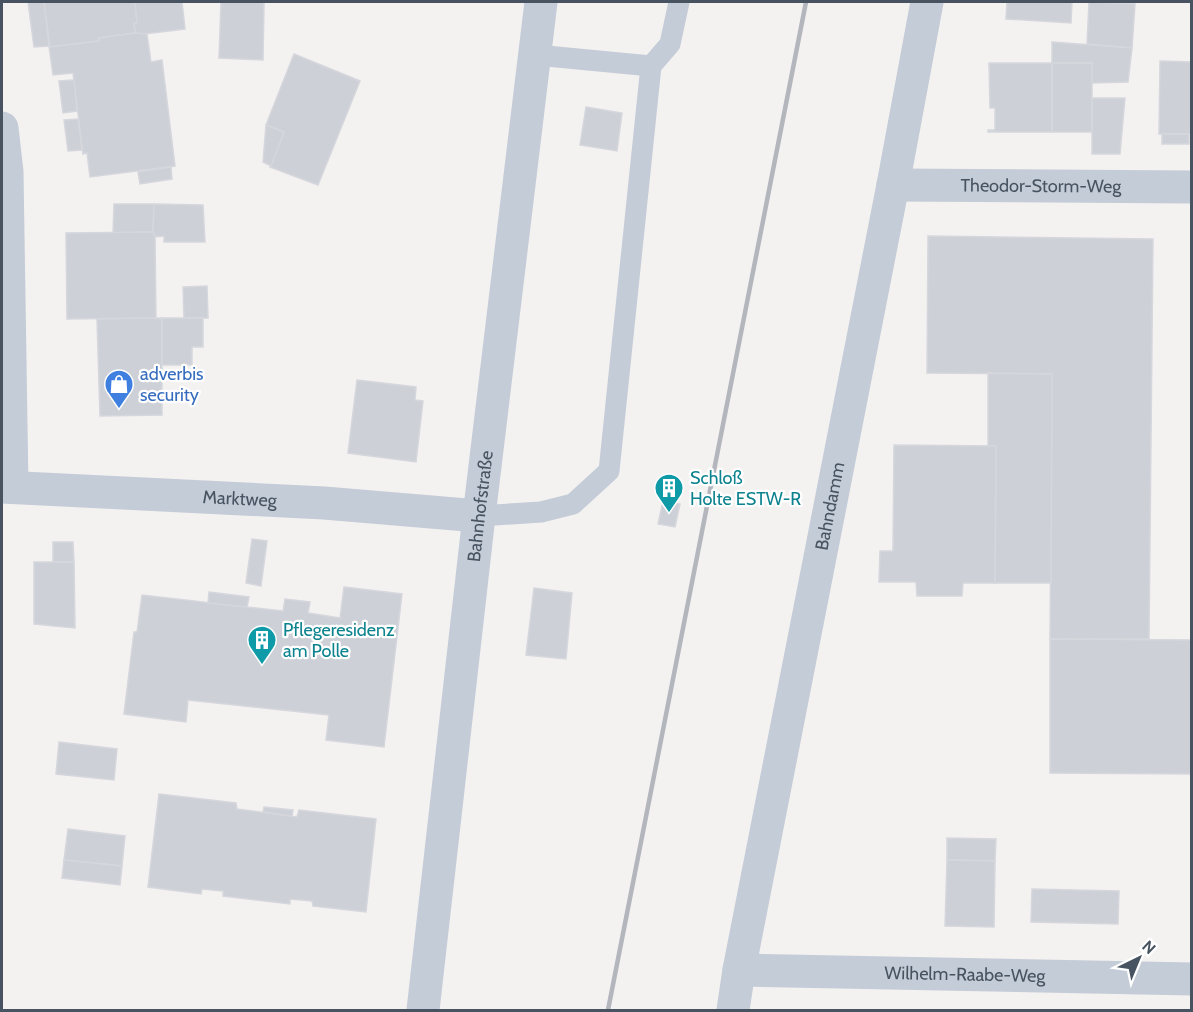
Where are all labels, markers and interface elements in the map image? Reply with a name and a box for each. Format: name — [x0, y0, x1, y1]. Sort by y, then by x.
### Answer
street label: Theodor-Storm-Weg — [961, 174, 1122, 198]
place label: adverbis security — [140, 363, 204, 406]
shop icon: adverbis security — [103, 368, 135, 410]
street label: Bahnhofstraße — [463, 449, 498, 563]
street label: Bahndamm — [811, 460, 849, 552]
place label: Schloß Holte ESTW-R — [690, 467, 801, 510]
building icon: Schloß Holte ESTW-R — [653, 472, 685, 514]
street label: Marktweg — [202, 486, 278, 512]
place label: Pflegeresidenz am Polle — [283, 619, 395, 662]
building icon: Pflegeresidenz am Polle — [246, 624, 278, 666]
north arrow — [1109, 928, 1169, 988]
text: N — [1138, 937, 1160, 958]
street label: Wilhelm-Raabe-Weg — [884, 962, 1047, 987]

